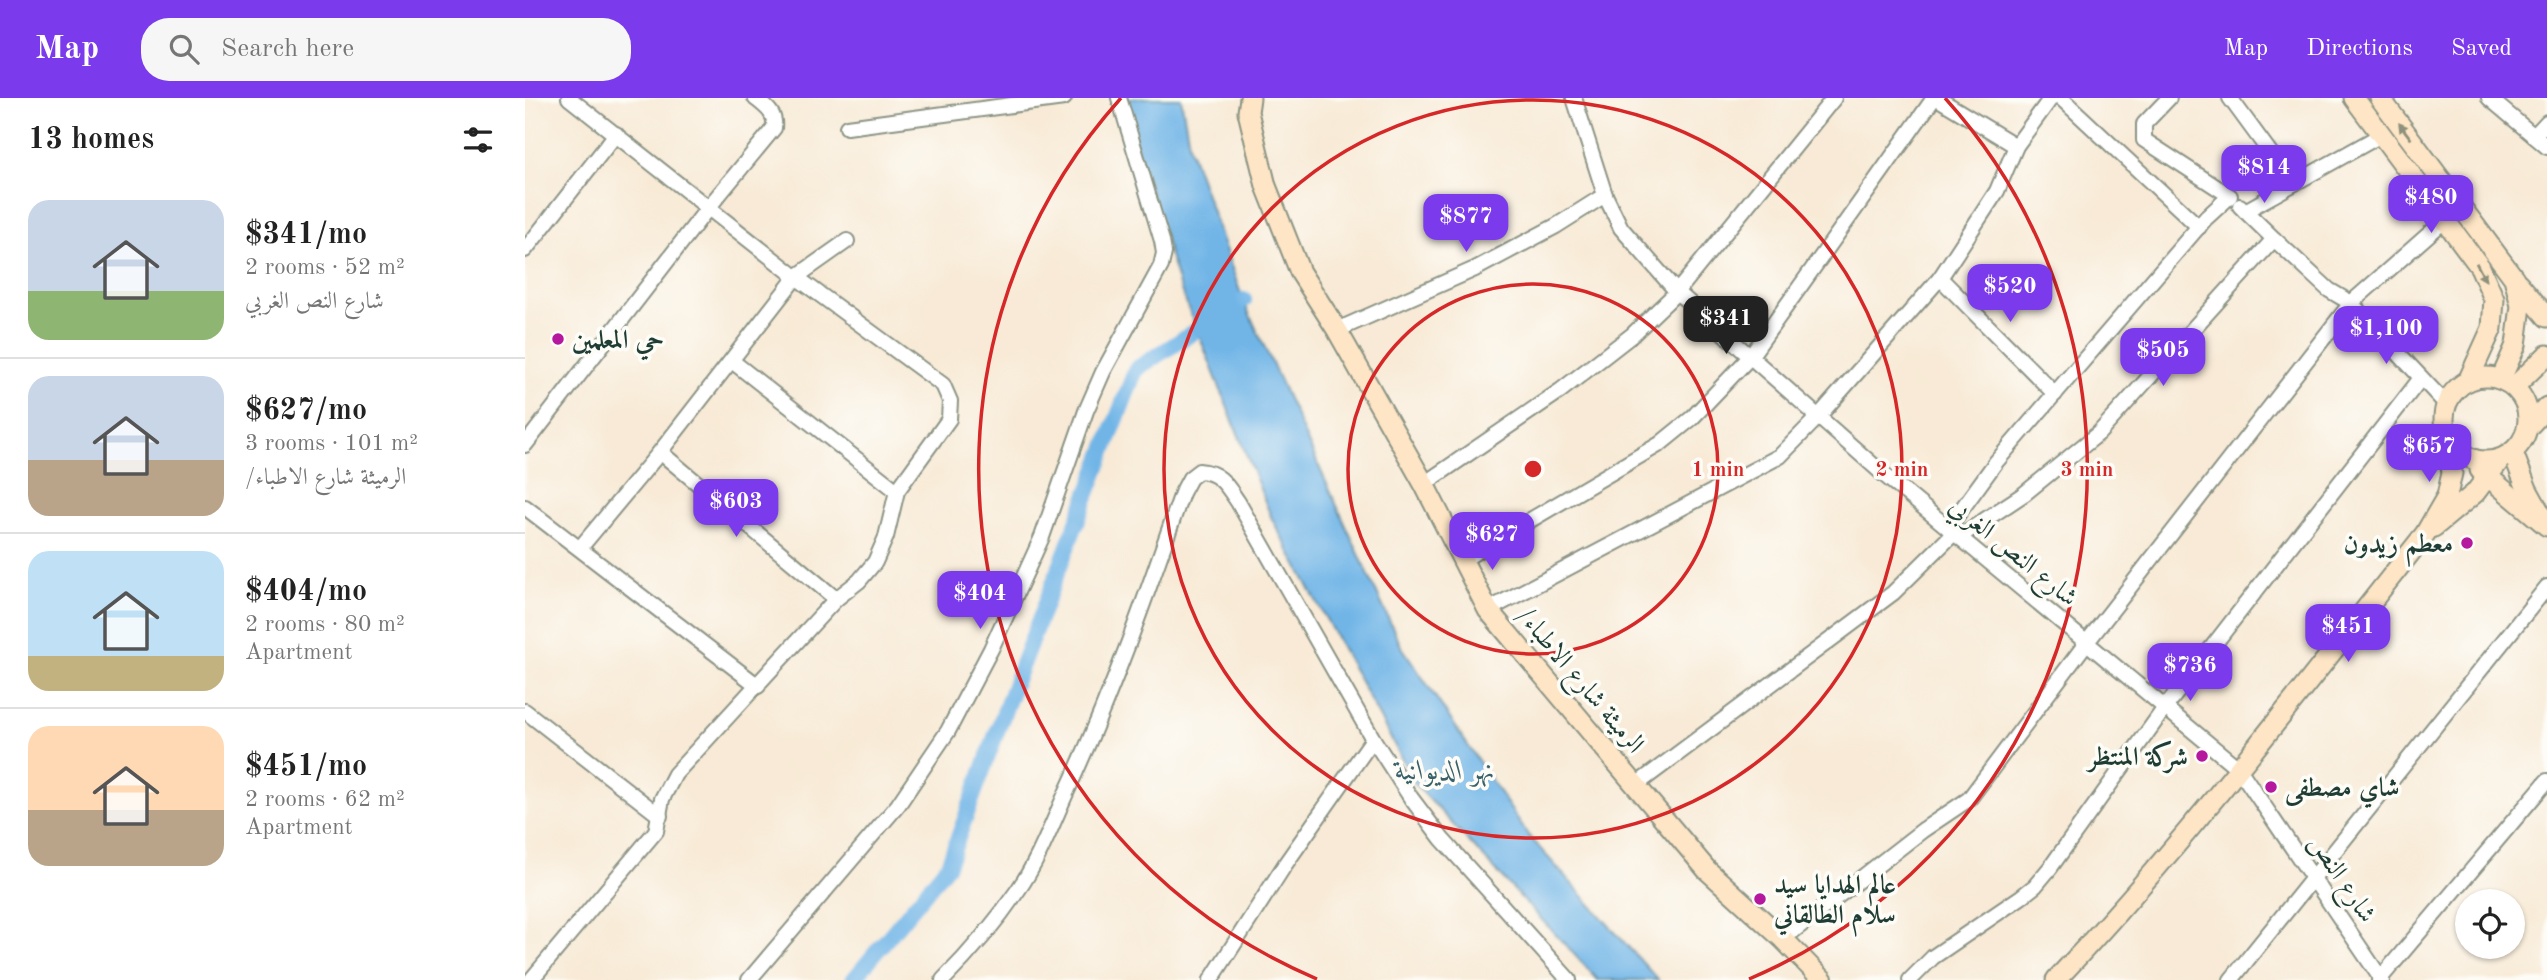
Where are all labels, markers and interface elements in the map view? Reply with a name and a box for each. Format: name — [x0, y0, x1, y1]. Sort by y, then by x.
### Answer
search box — [141, 18, 631, 81]
icon: search — [165, 30, 203, 68]
text: Map — [35, 33, 99, 66]
text: Search here — [221, 36, 354, 62]
text: Map — [2224, 37, 2268, 61]
text: Directions — [2306, 37, 2413, 61]
text: Saved — [2451, 37, 2512, 61]
icon: filters — [459, 121, 497, 159]
one-way arrow — [2397, 123, 2412, 141]
text: 13 homes — [28, 125, 154, 155]
pin: $814 — [2223, 146, 2305, 205]
text: $814 — [2237, 156, 2291, 179]
pin: $480 — [2390, 176, 2472, 235]
text: $480 — [2404, 186, 2458, 209]
pin: $877 — [1425, 194, 1507, 254]
text: $877 — [1439, 205, 1493, 228]
text: $341/mo — [245, 220, 367, 250]
icon: home — [84, 228, 168, 312]
text: 2 rooms · 52 m² — [245, 256, 405, 279]
one-way arrow — [2475, 262, 2487, 281]
pin: $520 — [1969, 264, 2051, 324]
text: $520 — [1983, 275, 2037, 298]
text: شارع النص الغربي — [245, 290, 384, 313]
pin: $341 — [1685, 296, 1767, 356]
pin: $1,100 — [2329, 306, 2443, 366]
text: $341 — [1699, 307, 1753, 330]
text: $1,100 — [2349, 317, 2423, 340]
place label: حي المعلمين — [572, 328, 664, 361]
pin: $505 — [2122, 328, 2204, 388]
marker: حي المعلمين — [550, 331, 566, 347]
text: $505 — [2136, 339, 2190, 362]
text: $627/mo — [245, 396, 367, 426]
icon: home — [84, 404, 168, 488]
pin: $657 — [2388, 424, 2470, 484]
text: 3 rooms · 101 m² — [245, 432, 418, 455]
text: $657 — [2402, 435, 2456, 458]
centre of rings — [1521, 457, 1545, 481]
text: 1 min — [1692, 460, 1744, 481]
text: 2 min — [1876, 460, 1928, 481]
text: 3 min — [2061, 460, 2113, 481]
text: /الرميثة شارع الاطباء — [245, 466, 406, 489]
pin: $603 — [695, 480, 777, 539]
text: $603 — [709, 490, 763, 513]
street label: شارع النص الغربي — [1939, 493, 2082, 617]
pin: $627 — [1451, 512, 1533, 572]
text: $627 — [1465, 523, 1519, 546]
place label: معطم زيدون — [2343, 532, 2453, 567]
marker: معطم زيدون — [2459, 535, 2475, 551]
pin: $404 — [939, 572, 1021, 631]
text: $404/mo — [245, 577, 367, 607]
icon: home — [84, 579, 168, 663]
text: $404 — [953, 582, 1007, 605]
street label: /الرميثة شارع الاطباء — [1506, 602, 1649, 763]
pin: $451 — [2307, 604, 2389, 664]
text: 2 rooms · 80 m² — [245, 613, 405, 636]
text: $451 — [2321, 615, 2375, 638]
text: Apartment — [245, 641, 353, 664]
pin: $736 — [2149, 644, 2231, 703]
text: $736 — [2163, 654, 2217, 677]
place label: شركة المنتظر — [2085, 740, 2188, 774]
marker: شركة المنتظر — [2194, 748, 2210, 764]
text: $451/mo — [245, 752, 367, 782]
icon: home — [84, 754, 168, 838]
water label: نهر الديوانية — [1392, 758, 1495, 788]
place label: شاي مصطفى — [2284, 775, 2400, 809]
marker: شاي مصطفى — [2263, 779, 2279, 795]
text: 2 rooms · 62 m² — [245, 788, 405, 811]
text: Apartment — [245, 816, 353, 839]
street label: شارع النص — [2297, 831, 2380, 932]
place label: عالم الهدايا سيد سلام الطالقاني — [1773, 872, 1896, 937]
map controls — [2455, 889, 2525, 959]
button: locate — [2455, 889, 2525, 959]
marker: عالم الهدايا سيد سلام الطالقاني — [1752, 891, 1768, 907]

